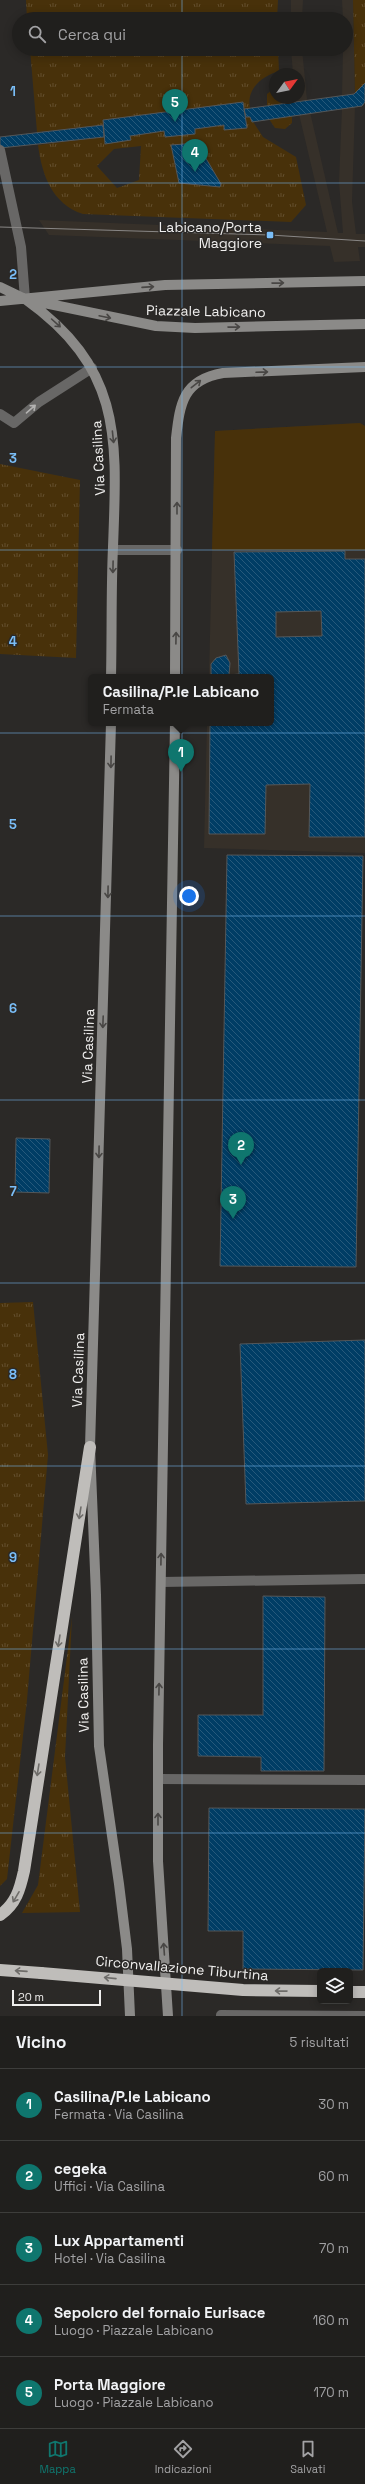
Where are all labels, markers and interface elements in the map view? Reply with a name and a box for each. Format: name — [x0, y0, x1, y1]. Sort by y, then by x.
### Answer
search box — [12, 12, 353, 56]
icon: search — [26, 23, 48, 45]
text: Cerca qui — [58, 25, 126, 44]
north arrow — [269, 68, 305, 104]
text: 1 — [10, 83, 16, 100]
pin: 5 — [162, 89, 188, 122]
pin: 4 — [182, 139, 208, 172]
place label: Labicano/Porta Maggiore — [159, 218, 262, 252]
marker: Labicano/Porta Maggiore — [265, 230, 275, 240]
text: 2 — [9, 266, 17, 283]
one-way arrow — [271, 279, 284, 287]
one-way arrow — [141, 283, 154, 290]
street label: Piazzale Labicano — [146, 301, 266, 321]
one-way arrow — [98, 313, 111, 321]
one-way arrow — [51, 319, 61, 328]
one-way arrow — [227, 323, 240, 331]
one-way arrow — [255, 368, 268, 375]
one-way arrow — [190, 379, 201, 388]
one-way arrow — [25, 404, 36, 413]
street label: Via Casilina — [87, 420, 109, 496]
one-way arrow — [109, 430, 117, 443]
text: 3 — [9, 450, 17, 467]
one-way arrow — [173, 502, 181, 515]
one-way arrow — [109, 560, 117, 573]
one-way arrow — [172, 632, 180, 645]
text: 4 — [9, 633, 17, 650]
popup — [88, 674, 274, 726]
text: Casilina/P.le Labicano — [103, 682, 259, 701]
text: Fermata — [103, 701, 154, 718]
pin: 1 — [168, 739, 194, 772]
one-way arrow — [107, 755, 115, 768]
text: 5 — [9, 816, 17, 833]
one-way arrow — [104, 885, 112, 898]
your location — [179, 886, 199, 906]
text: 6 — [9, 1000, 17, 1017]
street label: Via Casilina — [78, 1008, 98, 1084]
one-way arrow — [99, 1015, 106, 1028]
pin: 2 — [228, 1132, 254, 1165]
one-way arrow — [95, 1145, 103, 1158]
text: 7 — [9, 1183, 17, 1200]
pin: 3 — [220, 1186, 246, 1219]
street label: Via Casilina — [68, 1332, 88, 1408]
text: 8 — [9, 1366, 17, 1383]
one-way arrow — [75, 1506, 83, 1519]
text: 9 — [9, 1549, 17, 1566]
one-way arrow — [157, 1553, 165, 1566]
one-way arrow — [55, 1634, 63, 1647]
street label: Via Casilina — [73, 1657, 93, 1733]
one-way arrow — [155, 1683, 163, 1696]
one-way arrow — [34, 1763, 42, 1776]
one-way arrow — [154, 1813, 162, 1826]
one-way arrow — [12, 1891, 19, 1903]
one-way arrow — [160, 1943, 167, 1956]
street label: Circonvallazione Tiburtina — [95, 1951, 269, 1985]
one-way arrow — [15, 1968, 28, 1975]
map controls — [317, 1968, 353, 2004]
button: layers — [317, 1968, 353, 2004]
one-way arrow — [104, 1974, 117, 1982]
one-way arrow — [275, 1987, 288, 1995]
scale bar — [12, 1988, 101, 2007]
text: 20 m — [18, 1990, 44, 2004]
text: Vicino — [16, 2031, 66, 2053]
text: 5 risultati — [290, 2034, 349, 2051]
text: Casilina/P.le Labicano — [54, 2087, 211, 2106]
text: 1 — [26, 2096, 32, 2113]
text: 30 m — [318, 2096, 349, 2113]
text: Fermata · Via Casilina — [54, 2106, 184, 2123]
text: cegeka — [54, 2159, 107, 2178]
text: 2 — [25, 2168, 33, 2185]
text: 60 m — [318, 2168, 349, 2185]
text: Uffici · Via Casilina — [54, 2178, 165, 2195]
text: Lux Appartamenti — [54, 2231, 184, 2250]
text: 3 — [25, 2240, 33, 2257]
text: 70 m — [319, 2240, 349, 2257]
text: Hotel · Via Casilina — [54, 2250, 166, 2267]
text: Sepolcro del fornaio Eurisace — [54, 2303, 266, 2322]
text: 4 — [25, 2312, 33, 2329]
text: 160 m — [313, 2312, 349, 2329]
text: Luogo · Piazzale Labicano — [54, 2322, 214, 2339]
text: Porta Maggiore — [54, 2375, 166, 2394]
text: 5 — [25, 2384, 33, 2401]
text: 170 m — [313, 2384, 349, 2401]
text: Luogo · Piazzale Labicano — [54, 2394, 214, 2411]
tab: Mappa — [39, 2438, 76, 2476]
tab: Indicazioni — [155, 2438, 211, 2476]
tab: Salvati — [290, 2438, 326, 2476]

